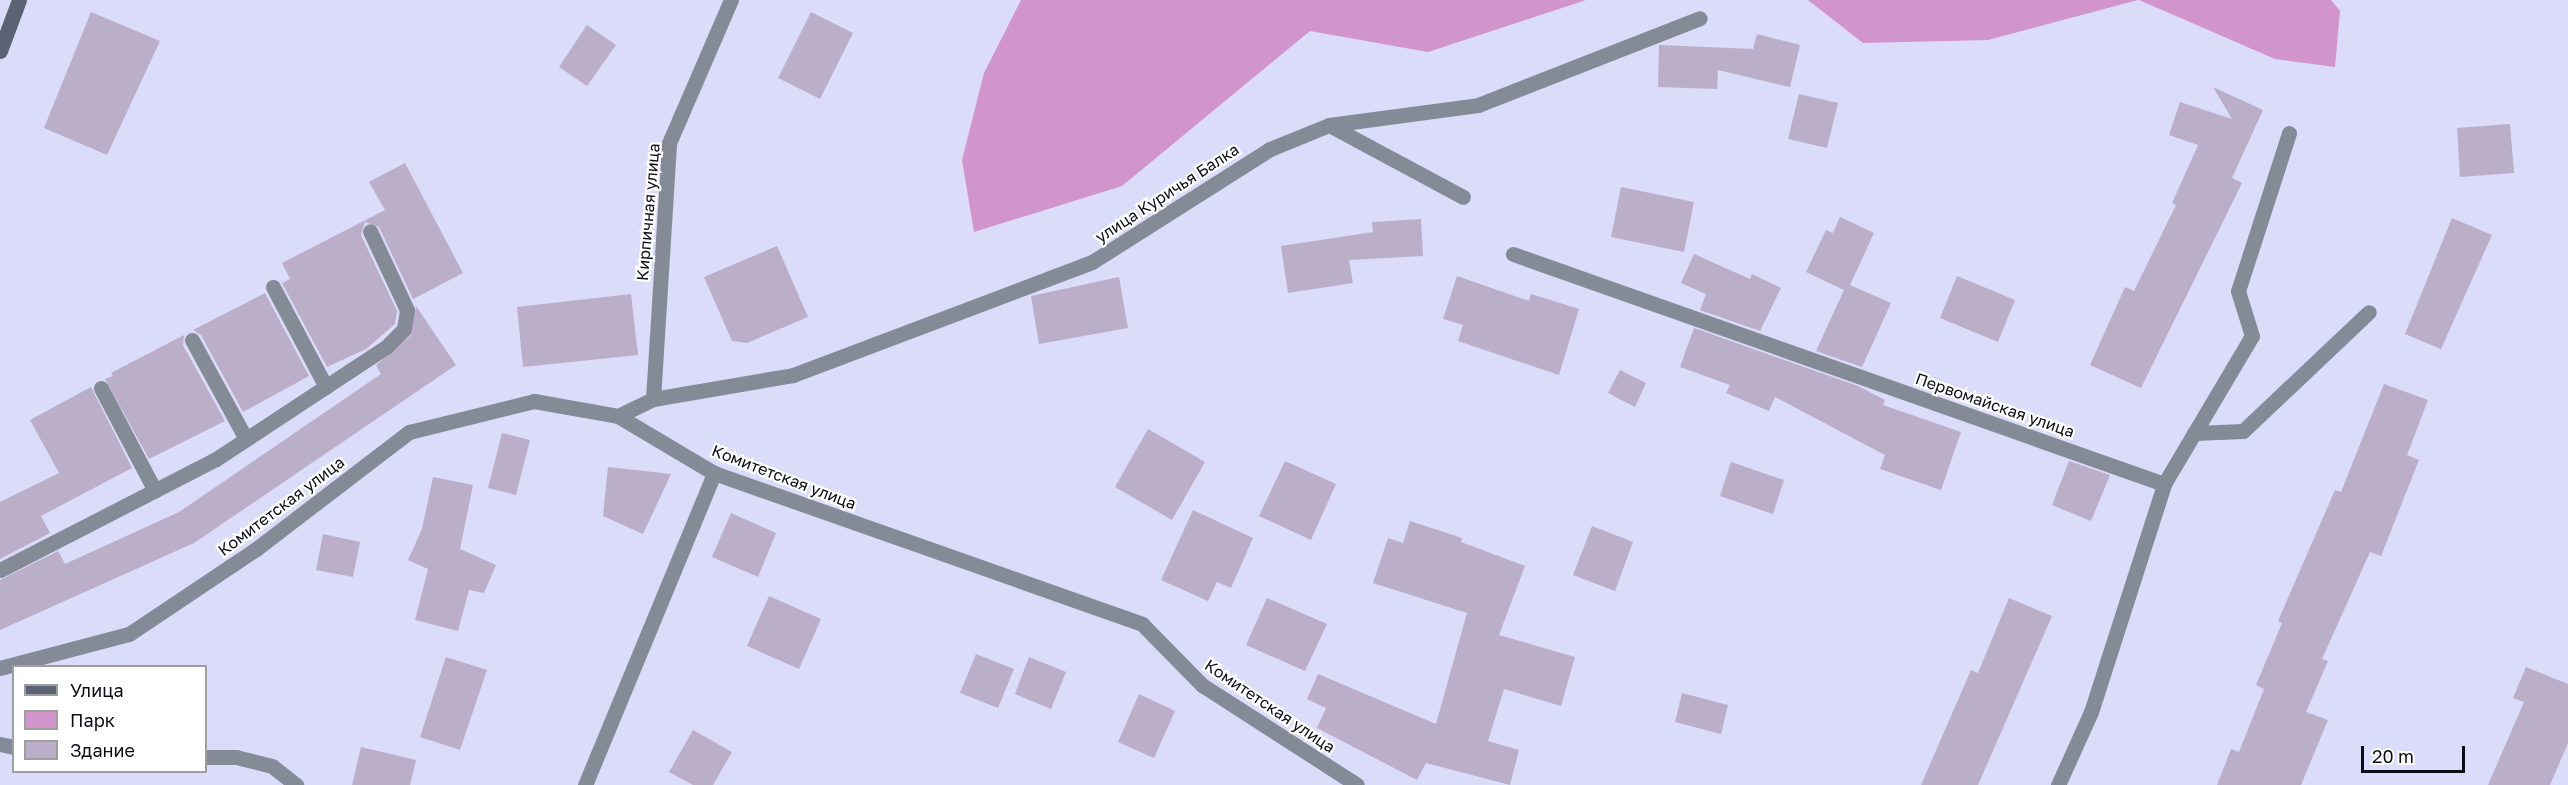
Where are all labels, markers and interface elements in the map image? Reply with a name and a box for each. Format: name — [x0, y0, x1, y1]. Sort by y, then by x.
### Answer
street label: улица Куричья Балка — [1092, 139, 1242, 247]
street label: Кирпичная улица — [632, 143, 664, 281]
street label: Первомайская улица — [1913, 369, 2077, 441]
street label: Комитетская улица — [709, 441, 859, 513]
street label: Комитетская улица — [214, 452, 348, 560]
street label: Комитетская улица — [1201, 655, 1339, 757]
legend — [12, 665, 207, 773]
text: Улица — [70, 679, 124, 701]
text: Парк — [70, 709, 115, 731]
scale bar — [2364, 734, 2468, 772]
text: Здание — [70, 739, 135, 761]
text: 20 m — [2372, 745, 2414, 767]

